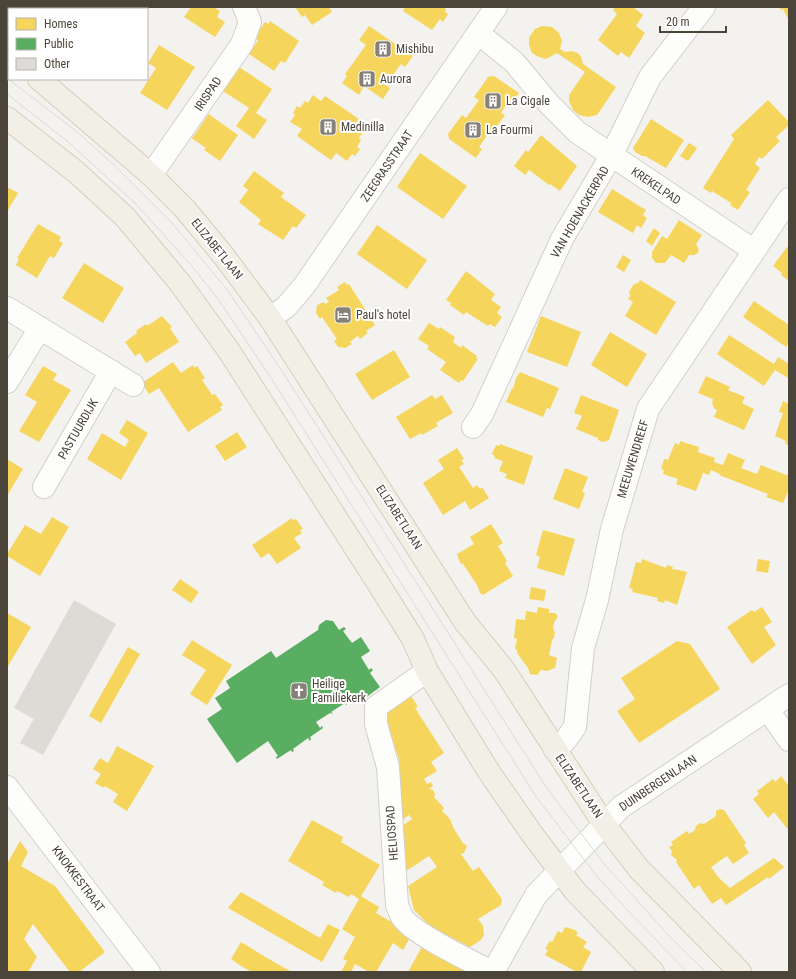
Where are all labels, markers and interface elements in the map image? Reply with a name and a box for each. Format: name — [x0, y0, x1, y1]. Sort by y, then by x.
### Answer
legend — [8, 8, 148, 80]
scale bar — [660, 8, 726, 34]
text: 20 m — [666, 15, 690, 29]
text: Homes — [44, 17, 78, 31]
text: Public — [44, 37, 74, 51]
building icon: Mishibu — [373, 39, 393, 59]
place label: Mishibu — [396, 42, 434, 56]
text: Other — [44, 57, 70, 71]
building icon: Aurora — [357, 69, 377, 89]
place label: Aurora — [380, 72, 412, 86]
street label: IRISPAD — [192, 74, 225, 114]
building icon: La Cigale — [483, 91, 503, 111]
place label: La Cigale — [506, 94, 550, 108]
building icon: Medinilla — [318, 117, 338, 137]
place label: Medinilla — [341, 120, 384, 134]
building icon: La Fourmi — [463, 120, 483, 140]
place label: La Fourmi — [486, 123, 533, 137]
street label: ZEEGRASSTRAAT — [358, 128, 416, 204]
street label: VAN HOENACKERPAD — [548, 163, 612, 260]
street label: KREKELPAD — [629, 164, 684, 208]
street label: ELIZABETLAAN — [188, 216, 246, 282]
hotel icon: Paul's hotel — [333, 305, 353, 325]
place label: Paul's hotel — [356, 308, 411, 322]
street label: PASTUURDIJK — [55, 396, 101, 462]
street label: MEEUWENDREEF — [614, 418, 652, 500]
street label: ELIZABETLAAN — [373, 482, 425, 552]
place label: Heilige Familiekerk — [312, 677, 367, 705]
church icon: Heilige Familiekerk — [289, 681, 309, 701]
street label: ELIZABETLAAN — [553, 751, 605, 821]
street label: DUINBERGENLAAN — [617, 752, 699, 814]
street label: HELIOSPAD — [383, 805, 401, 861]
street label: KNOKKESTRAAT — [49, 843, 107, 915]

